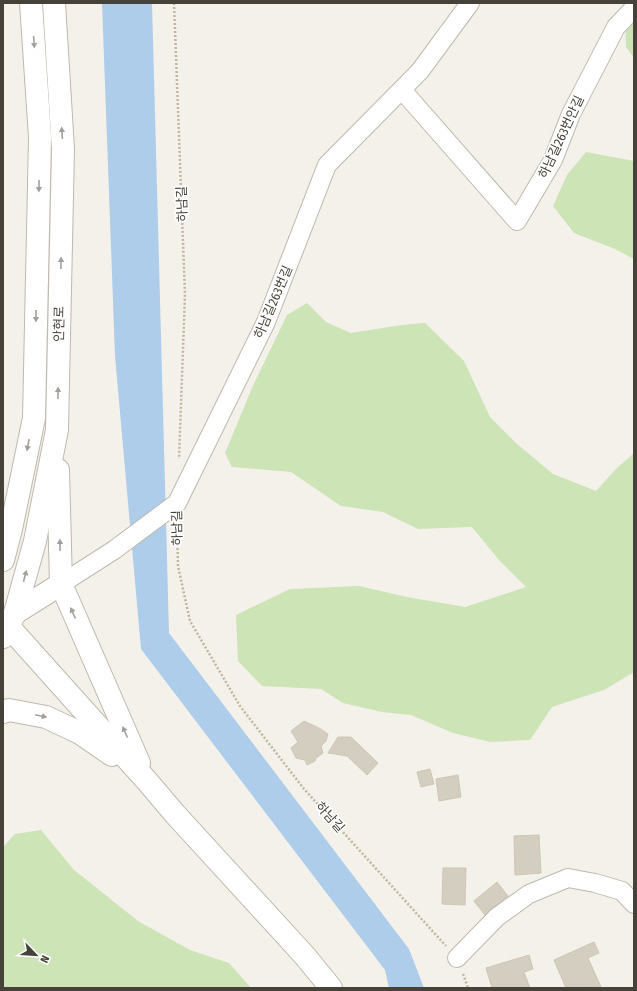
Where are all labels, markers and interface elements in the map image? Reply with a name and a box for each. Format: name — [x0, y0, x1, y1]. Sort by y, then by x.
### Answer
one-way arrow — [30, 36, 37, 48]
street label: 하남길263번안길 — [535, 93, 587, 181]
one-way arrow — [59, 127, 66, 139]
one-way arrow — [36, 180, 42, 193]
street label: 하남길 — [174, 186, 190, 222]
one-way arrow — [58, 256, 64, 269]
street label: 하남길263번길 — [251, 263, 295, 341]
street label: 안현로 — [51, 306, 67, 342]
one-way arrow — [33, 310, 39, 323]
one-way arrow — [54, 387, 61, 399]
one-way arrow — [25, 439, 31, 451]
street label: 하남길 — [169, 510, 185, 546]
one-way arrow — [57, 538, 63, 551]
one-way arrow — [22, 569, 28, 581]
one-way arrow — [70, 607, 76, 619]
one-way arrow — [35, 714, 47, 720]
one-way arrow — [122, 726, 128, 738]
street label: 하남길 — [312, 799, 348, 835]
north arrow — [16, 935, 56, 975]
text: N — [37, 953, 52, 965]

